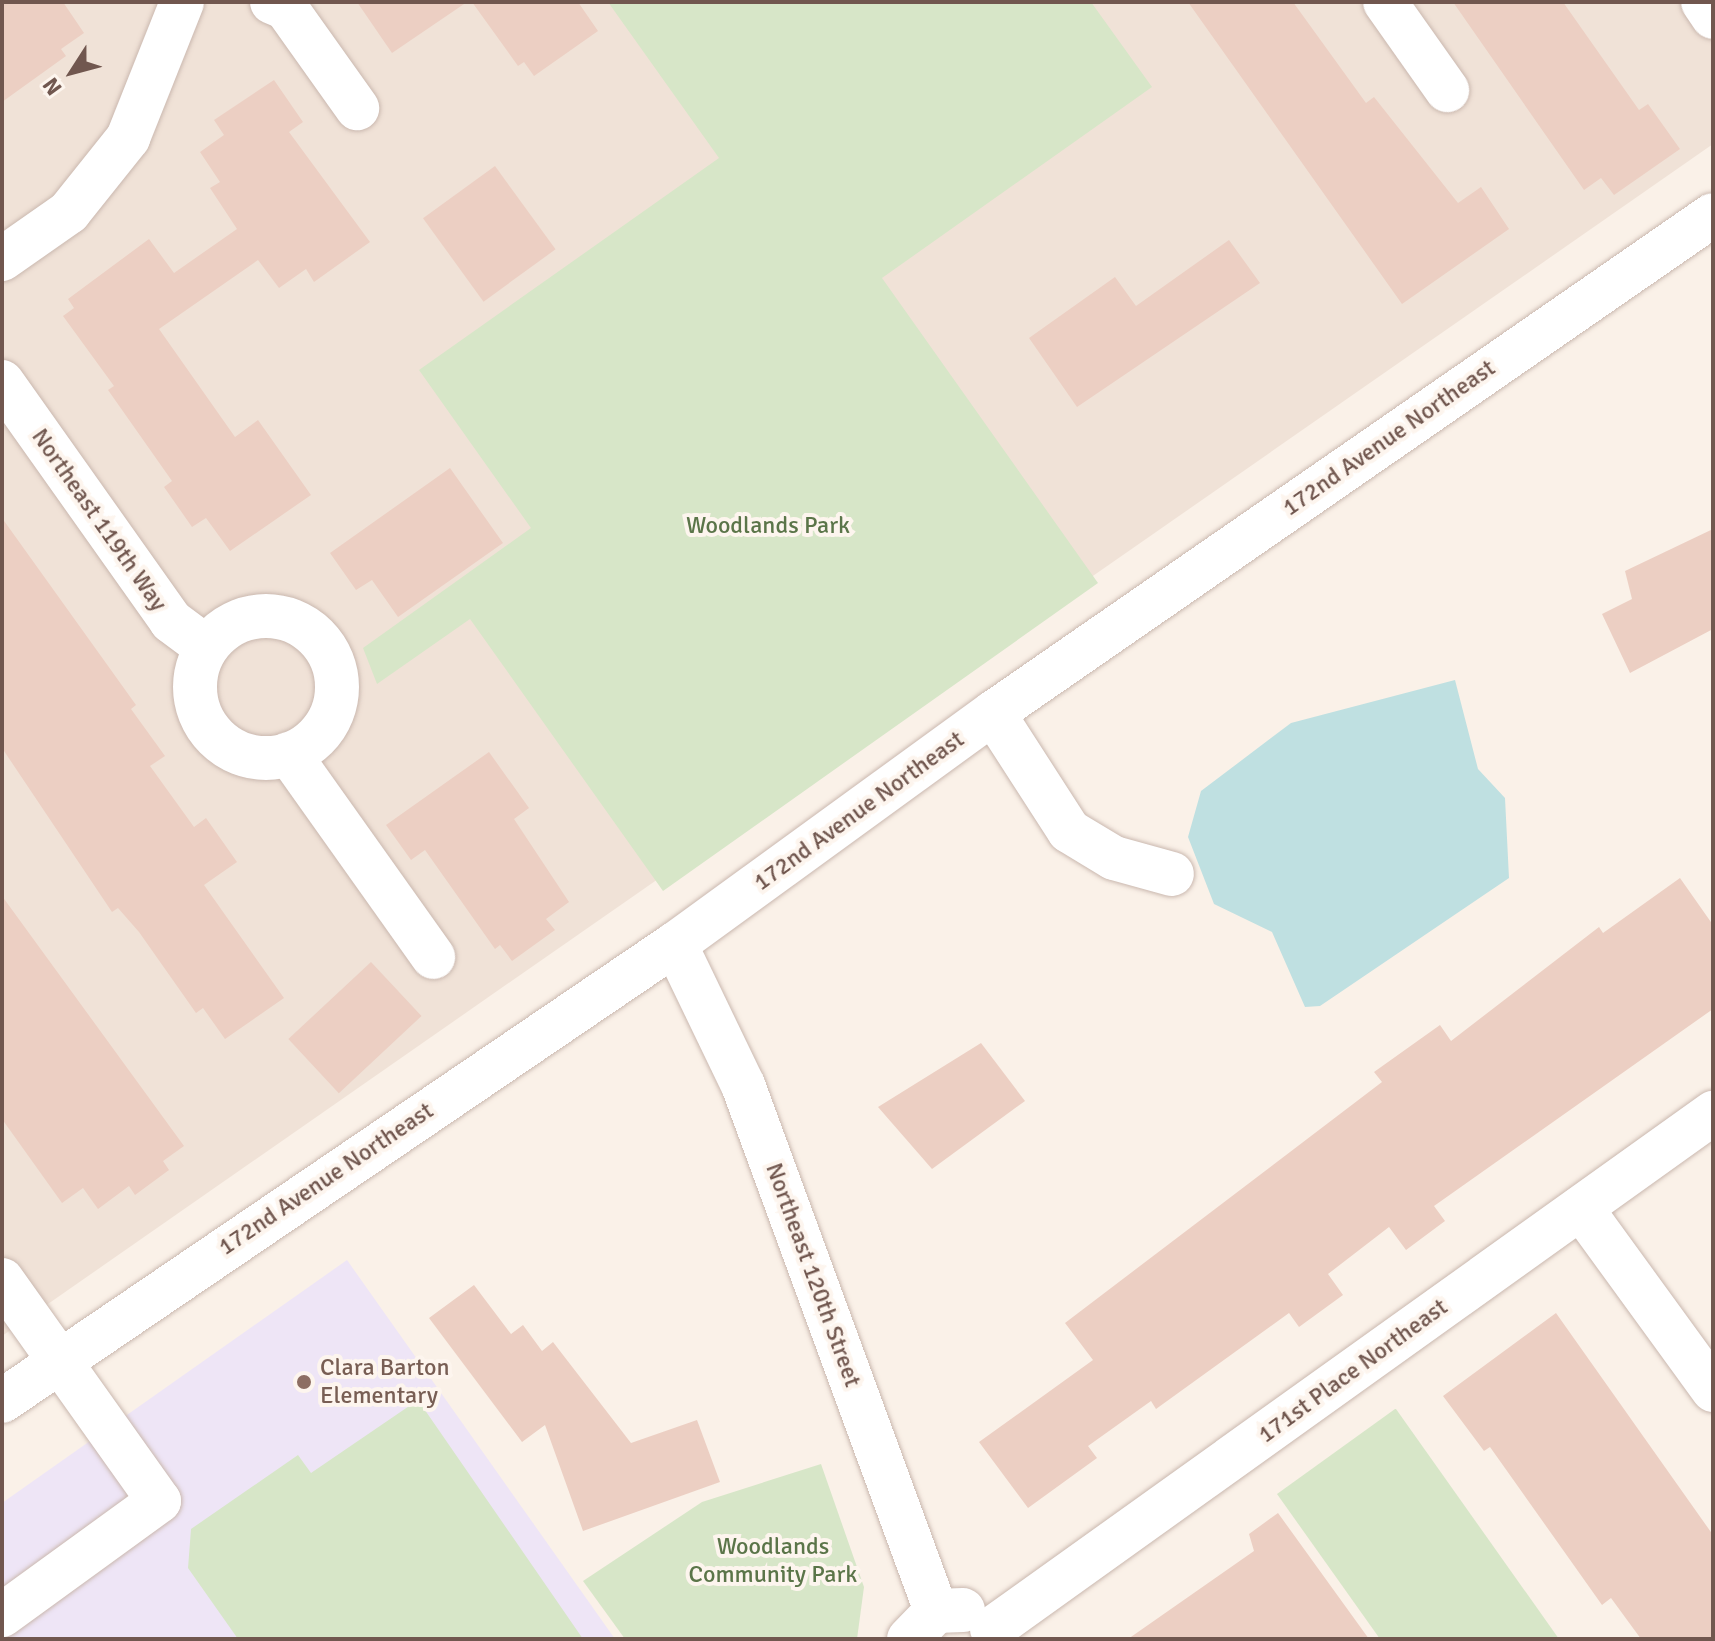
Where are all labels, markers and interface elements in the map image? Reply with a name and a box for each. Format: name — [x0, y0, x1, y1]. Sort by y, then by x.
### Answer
north arrow — [32, 32, 112, 112]
text: N — [37, 72, 68, 101]
street label: 172nd Avenue Northeast — [1277, 354, 1501, 522]
street label: Northeast 119th Way — [25, 423, 173, 617]
park label: Woodlands Park — [686, 512, 850, 540]
street label: 172nd Avenue Northeast — [748, 725, 970, 897]
street label: 172nd Avenue Northeast — [213, 1096, 439, 1262]
street label: Northeast 120th Street — [759, 1159, 867, 1391]
street label: 171st Place Northeast — [1253, 1293, 1453, 1449]
place label: Clara Barton Elementary — [320, 1354, 450, 1410]
marker: Clara Barton Elementary — [295, 1373, 313, 1391]
park label: Woodlands Community Park — [689, 1533, 857, 1589]

